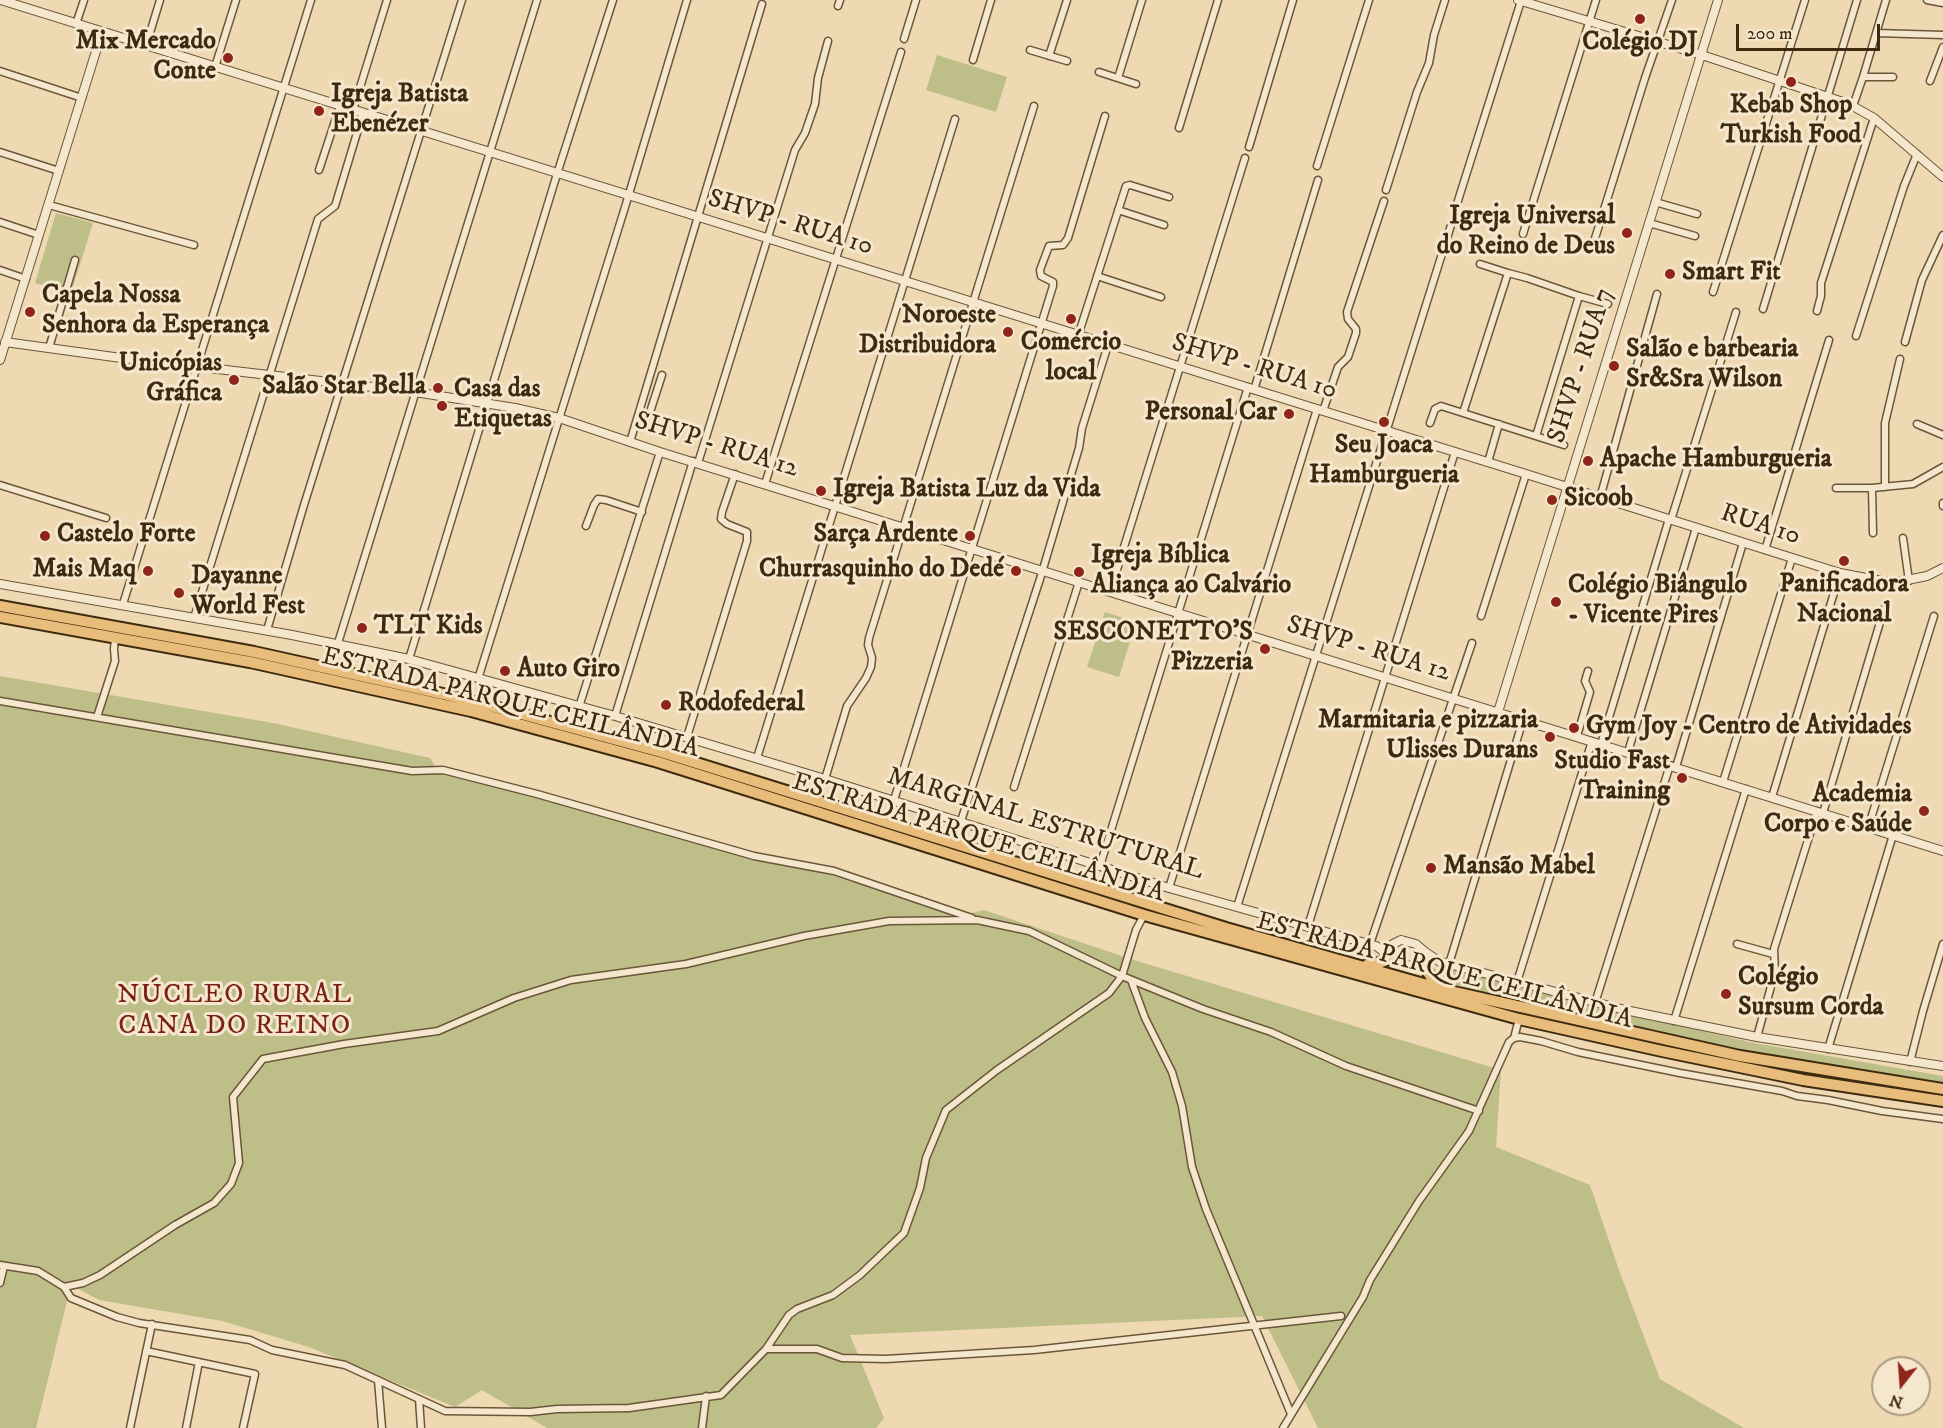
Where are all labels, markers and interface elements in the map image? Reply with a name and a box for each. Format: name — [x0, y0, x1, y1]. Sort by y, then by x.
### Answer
marker: Colégio DJ — [1633, 12, 1647, 26]
scale bar — [1739, 12, 1883, 50]
text: 200 m — [1747, 23, 1793, 45]
place label: Mix Mercado Conte — [76, 27, 216, 88]
place label: Colégio DJ — [1582, 28, 1698, 60]
marker: Mix Mercado Conte — [221, 51, 235, 65]
marker: Kebab Shop Turkish Food — [1784, 75, 1798, 89]
place label: Igreja Batista Ebenézer — [331, 80, 468, 142]
place label: Kebab Shop Turkish Food — [1721, 91, 1861, 152]
marker: Igreja Batista Ebenézer — [312, 104, 326, 118]
street label: SHVP - RUA 10 — [704, 184, 876, 264]
place label: Igreja Universal do Reino de Deus — [1437, 202, 1615, 264]
marker: Igreja Universal do Reino de Deus — [1620, 226, 1634, 240]
place label: Smart Fit — [1682, 258, 1781, 290]
marker: Smart Fit — [1663, 267, 1677, 281]
place label: Capela Nossa Senhora da Esperança — [42, 281, 269, 342]
street label: SHVP - RUA 7 — [1542, 285, 1622, 447]
place label: Noroeste Distribuidora — [859, 301, 996, 362]
marker: Capela Nossa Senhora da Esperança — [23, 305, 37, 319]
marker: Comércio local — [1064, 312, 1078, 326]
marker: Noroeste Distribuidora — [1001, 325, 1015, 339]
place label: Comércio local — [1021, 328, 1121, 390]
street label: SHVP - RUA 10 — [1168, 328, 1340, 408]
place label: Salão e barbearia Sr&Sra Wilson — [1626, 335, 1798, 396]
place label: Unicópias Gráfica — [119, 349, 222, 410]
marker: Salão e barbearia Sr&Sra Wilson — [1607, 359, 1621, 373]
place label: Salão Star Bella — [262, 372, 426, 404]
marker: Unicópias Gráfica — [227, 373, 241, 387]
place label: Casa das Etiquetas — [454, 375, 552, 436]
marker: Salão Star Bella — [431, 381, 445, 395]
place label: Personal Car — [1144, 398, 1277, 430]
marker: Casa das Etiquetas — [435, 399, 449, 413]
street label: SHVP - RUA 12 — [630, 406, 802, 486]
marker: Personal Car — [1282, 407, 1296, 421]
marker: Seu Joaca Hamburgueria — [1377, 415, 1391, 429]
place label: Seu Joaca Hamburgueria — [1309, 431, 1459, 492]
place label: Apache Hamburgueria — [1600, 445, 1832, 477]
marker: Apache Hamburgueria — [1581, 454, 1595, 468]
place label: Igreja Batista Luz da Vida — [833, 475, 1101, 507]
marker: Igreja Batista Luz da Vida — [814, 484, 828, 498]
place label: Sicoob — [1564, 484, 1633, 516]
marker: Sicoob — [1545, 493, 1559, 507]
street label: RUA 10 — [1716, 499, 1804, 553]
place label: Castelo Forte — [57, 520, 195, 552]
place label: Sarça Ardente — [814, 520, 958, 552]
marker: Castelo Forte — [38, 529, 52, 543]
marker: Sarça Ardente — [963, 529, 977, 543]
place label: Igreja Bíblica Aliança ao Calvário — [1091, 541, 1291, 602]
marker: Panificadora Nacional — [1837, 554, 1851, 568]
place label: Mais Maq — [33, 555, 136, 587]
place label: Churrasquinho do Dedé — [759, 555, 1004, 587]
place label: Dayanne World Fest — [191, 562, 305, 624]
marker: Mais Maq — [141, 564, 155, 578]
marker: Churrasquinho do Dedé — [1009, 564, 1023, 578]
marker: Igreja Bíblica Aliança ao Calvário — [1072, 565, 1086, 579]
place label: Panificadora Nacional — [1779, 570, 1909, 632]
place label: Colégio Biângulo - Vicente Pires — [1568, 571, 1747, 632]
marker: Dayanne World Fest — [172, 586, 186, 600]
marker: Colégio Biângulo - Vicente Pires — [1549, 595, 1563, 609]
street label: SHVP - RUA 12 — [1282, 610, 1454, 690]
place label: TLT Kids — [374, 612, 482, 644]
place label: SESCONETTO'S Pizzeria — [1054, 618, 1253, 680]
marker: TLT Kids — [355, 621, 369, 635]
street label: ESTRADA PARQUE CEILÂNDIA — [318, 642, 702, 766]
marker: SESCONETTO'S Pizzeria — [1258, 642, 1272, 656]
place label: Auto Giro — [517, 655, 620, 687]
marker: Auto Giro — [498, 664, 512, 678]
place label: Rodofederal — [678, 689, 805, 721]
marker: Rodofederal — [659, 698, 673, 712]
place label: Marmitaria e pizzaria Ulisses Durans — [1318, 706, 1538, 768]
place label: Gym Joy - Centro de Atividades — [1586, 712, 1911, 744]
marker: Gym Joy - Centro de Atividades — [1567, 721, 1581, 735]
marker: Marmitaria e pizzaria Ulisses Durans — [1543, 730, 1557, 744]
place label: Studio Fast Training — [1554, 747, 1670, 808]
street label: MARGINAL ESTRUTURAL — [883, 762, 1207, 888]
street label: ESTRADA PARQUE CEILÂNDIA — [788, 767, 1168, 911]
marker: Studio Fast Training — [1675, 771, 1689, 785]
place label: Academia Corpo e Saúde — [1764, 780, 1912, 842]
marker: Academia Corpo e Saúde — [1917, 804, 1931, 818]
place label: Mansão Mabel — [1443, 852, 1595, 884]
marker: Mansão Mabel — [1424, 861, 1438, 875]
street label: ESTRADA PARQUE CEILÂNDIA — [1253, 907, 1635, 1037]
place label: Colégio Sursum Corda — [1738, 963, 1884, 1024]
district label: NÚCLEO RURAL CANA DO REINO — [117, 980, 353, 1043]
marker: Colégio Sursum Corda — [1719, 987, 1733, 1001]
north arrow — [1871, 1356, 1931, 1416]
text: N — [1887, 1390, 1906, 1413]

